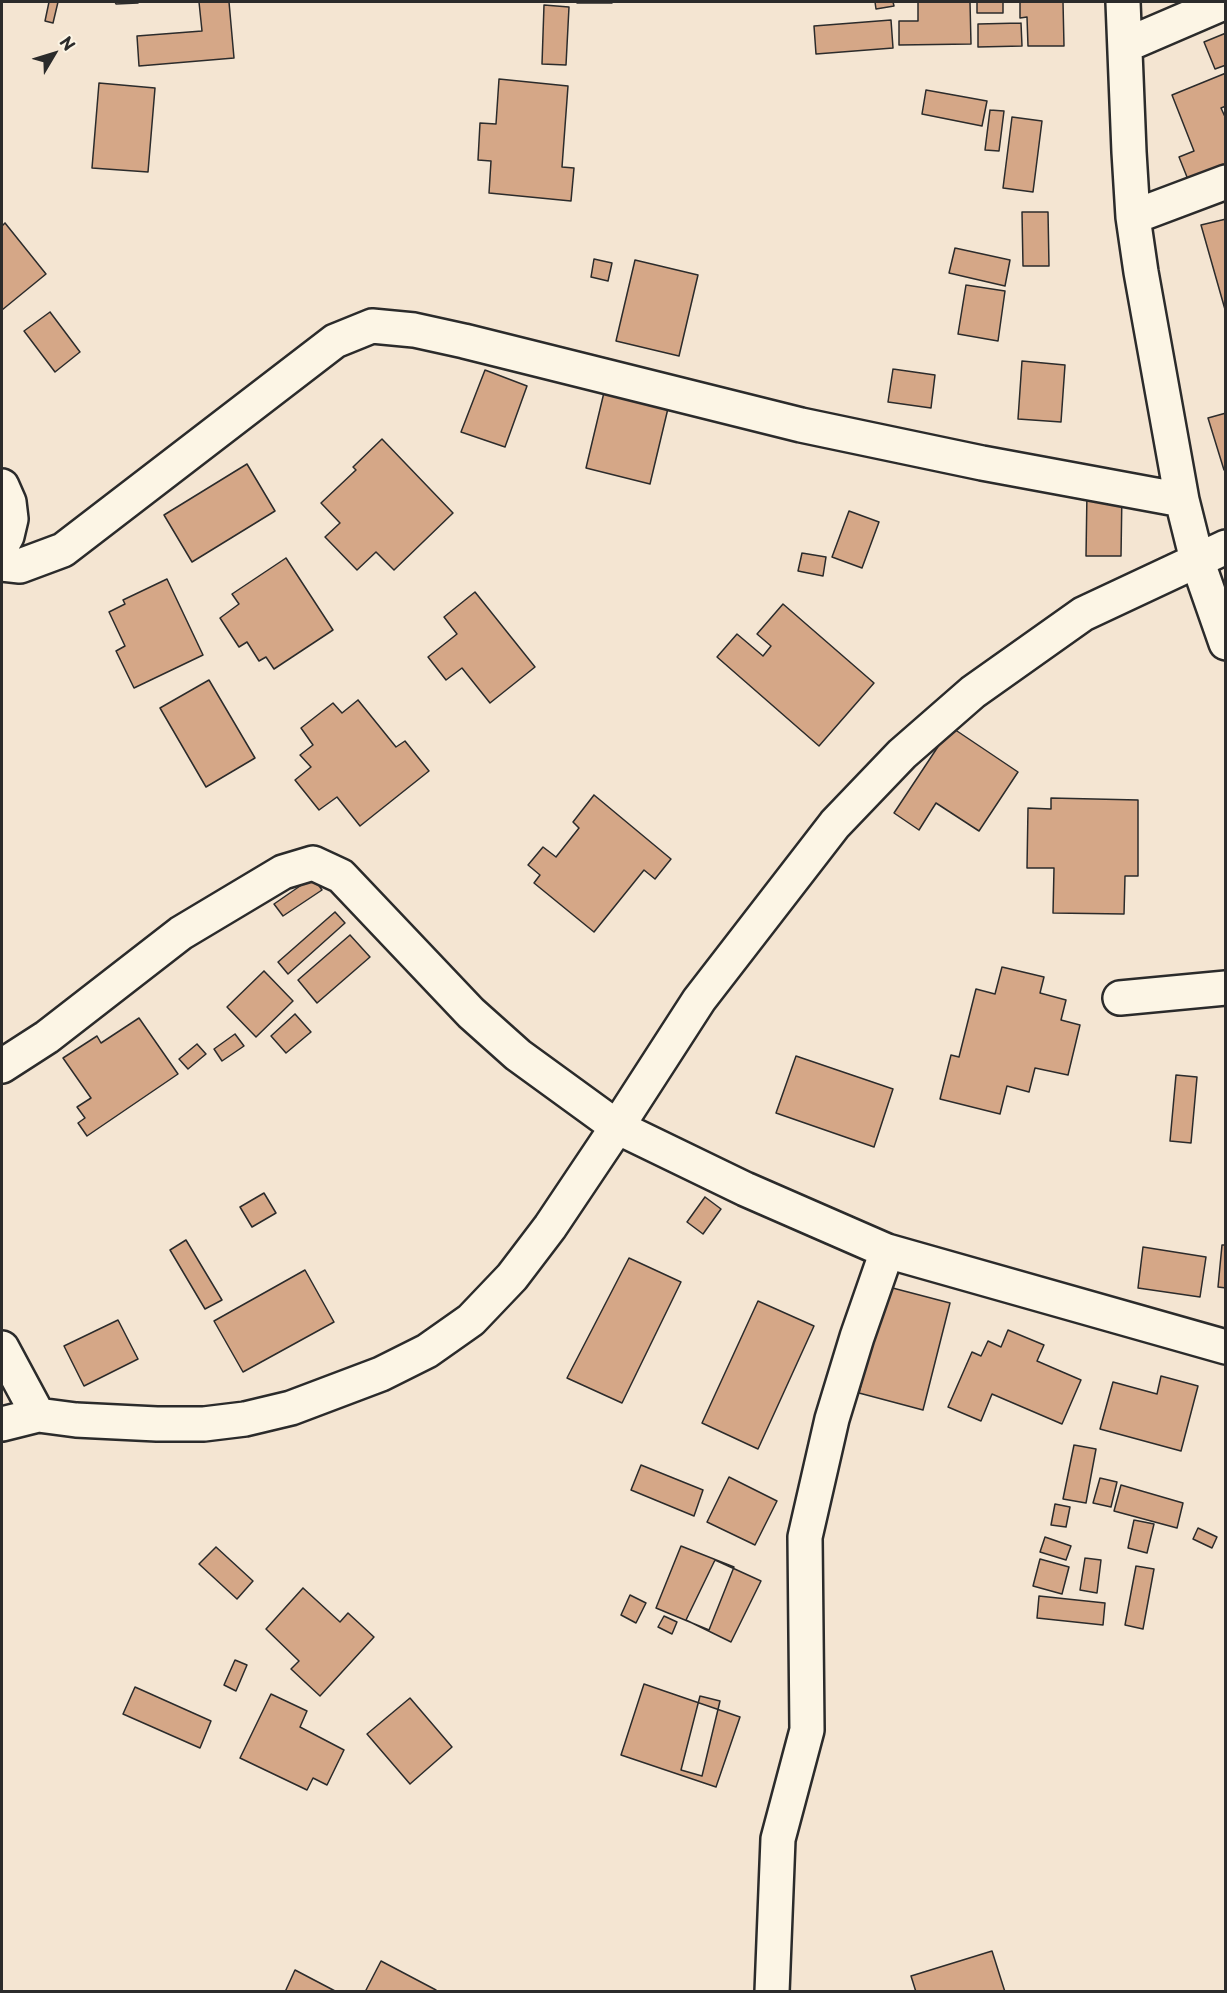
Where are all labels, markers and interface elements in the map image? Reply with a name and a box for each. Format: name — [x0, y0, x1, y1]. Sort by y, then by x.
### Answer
north arrow — [24, 24, 84, 84]
text: N — [55, 31, 82, 55]

